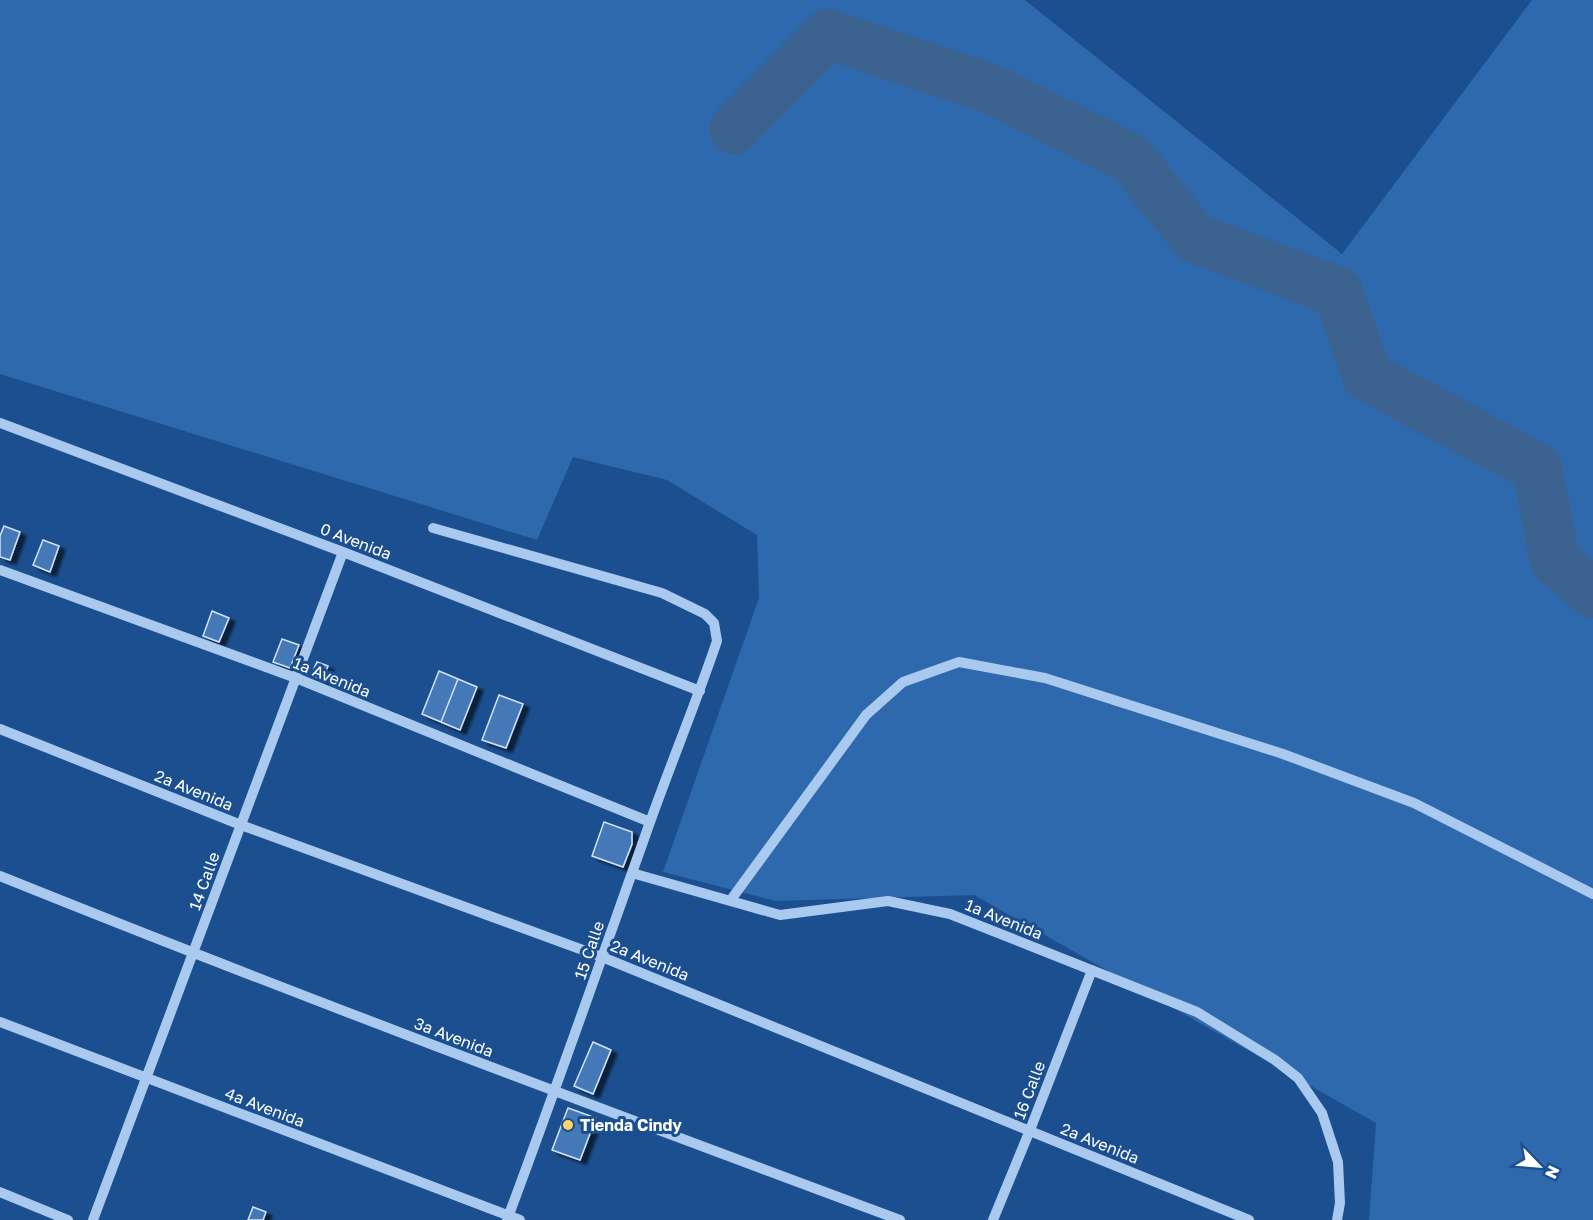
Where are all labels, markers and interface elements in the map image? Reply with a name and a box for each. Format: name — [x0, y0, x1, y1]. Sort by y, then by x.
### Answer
street label: 0 Avenida — [318, 518, 394, 564]
street label: 1a Avenida — [290, 652, 374, 702]
street label: 2a Avenida — [152, 765, 236, 815]
street label: 14 Calle — [184, 849, 224, 913]
street label: 1a Avenida — [962, 894, 1046, 944]
street label: 15 Calle — [570, 918, 608, 982]
street label: 2a Avenida — [608, 935, 692, 985]
street label: 3a Avenida — [412, 1013, 496, 1061]
street label: 16 Calle — [1009, 1058, 1049, 1122]
street label: 4a Avenida — [222, 1083, 308, 1131]
place label: Tienda Cindy — [580, 1115, 682, 1135]
marker: Tienda Cindy — [561, 1118, 575, 1132]
street label: 2a Avenida — [1058, 1118, 1142, 1168]
north arrow — [1509, 1136, 1569, 1196]
text: N — [1541, 1163, 1564, 1182]

